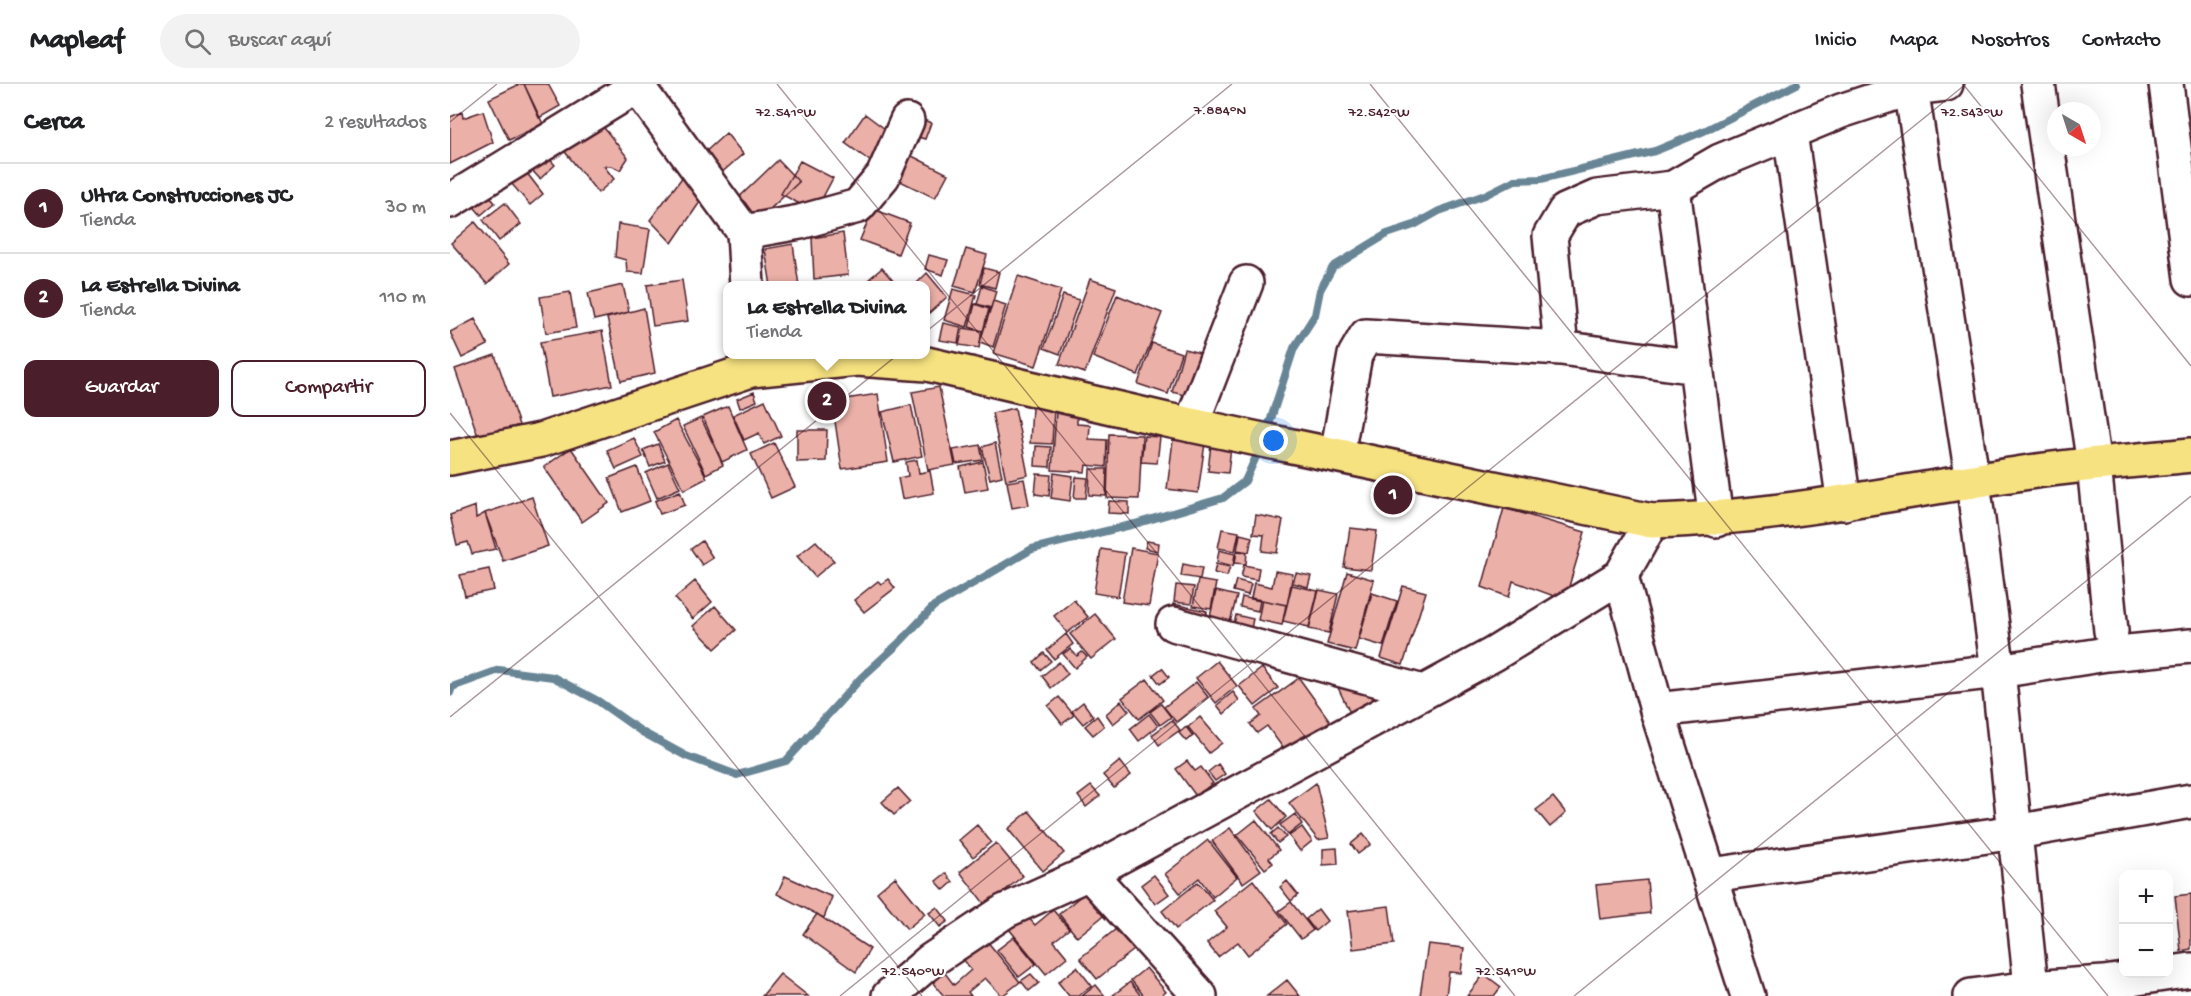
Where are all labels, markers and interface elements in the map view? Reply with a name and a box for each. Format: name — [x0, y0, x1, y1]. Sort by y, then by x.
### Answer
search box — [160, 14, 580, 68]
text: Mapleaf — [30, 25, 124, 58]
icon: search — [181, 25, 214, 58]
text: Buscar aquí — [229, 28, 331, 54]
text: Inicio — [1815, 29, 1857, 54]
text: Mapa — [1890, 29, 1938, 54]
text: Nosotros — [1971, 29, 2049, 54]
text: Contacto — [2082, 29, 2161, 54]
text: 7.884°N — [1193, 102, 1246, 120]
north arrow — [2047, 102, 2101, 156]
text: 72.541°W — [755, 104, 816, 122]
text: 72.542°W — [1347, 104, 1410, 122]
text: 72.543°W — [1940, 104, 2003, 122]
text: Cerca — [24, 108, 84, 139]
text: 2 resultados — [324, 112, 426, 135]
text: Ultra Construcciones JC — [81, 184, 292, 210]
text: 1 — [39, 197, 48, 220]
text: 30 m — [385, 197, 426, 220]
text: Tienda — [81, 210, 136, 233]
text: La Estrella Divina — [81, 274, 240, 300]
popup — [723, 281, 930, 359]
text: 2 — [39, 287, 48, 310]
text: 110 m — [380, 287, 426, 310]
text: La Estrella Divina — [747, 296, 906, 322]
text: Tienda — [81, 300, 136, 323]
text: Tienda — [747, 322, 802, 345]
button: Guardar — [24, 360, 219, 417]
button: Compartir — [231, 360, 426, 417]
pin: 2 — [808, 378, 847, 424]
your location — [1259, 426, 1288, 455]
pin: 1 — [1374, 472, 1412, 518]
map controls — [2119, 870, 2173, 978]
button: + — [2119, 870, 2173, 924]
button: − — [2119, 924, 2173, 978]
text: 72.540°W — [881, 963, 945, 981]
text: 72.541°W — [1475, 963, 1536, 981]

